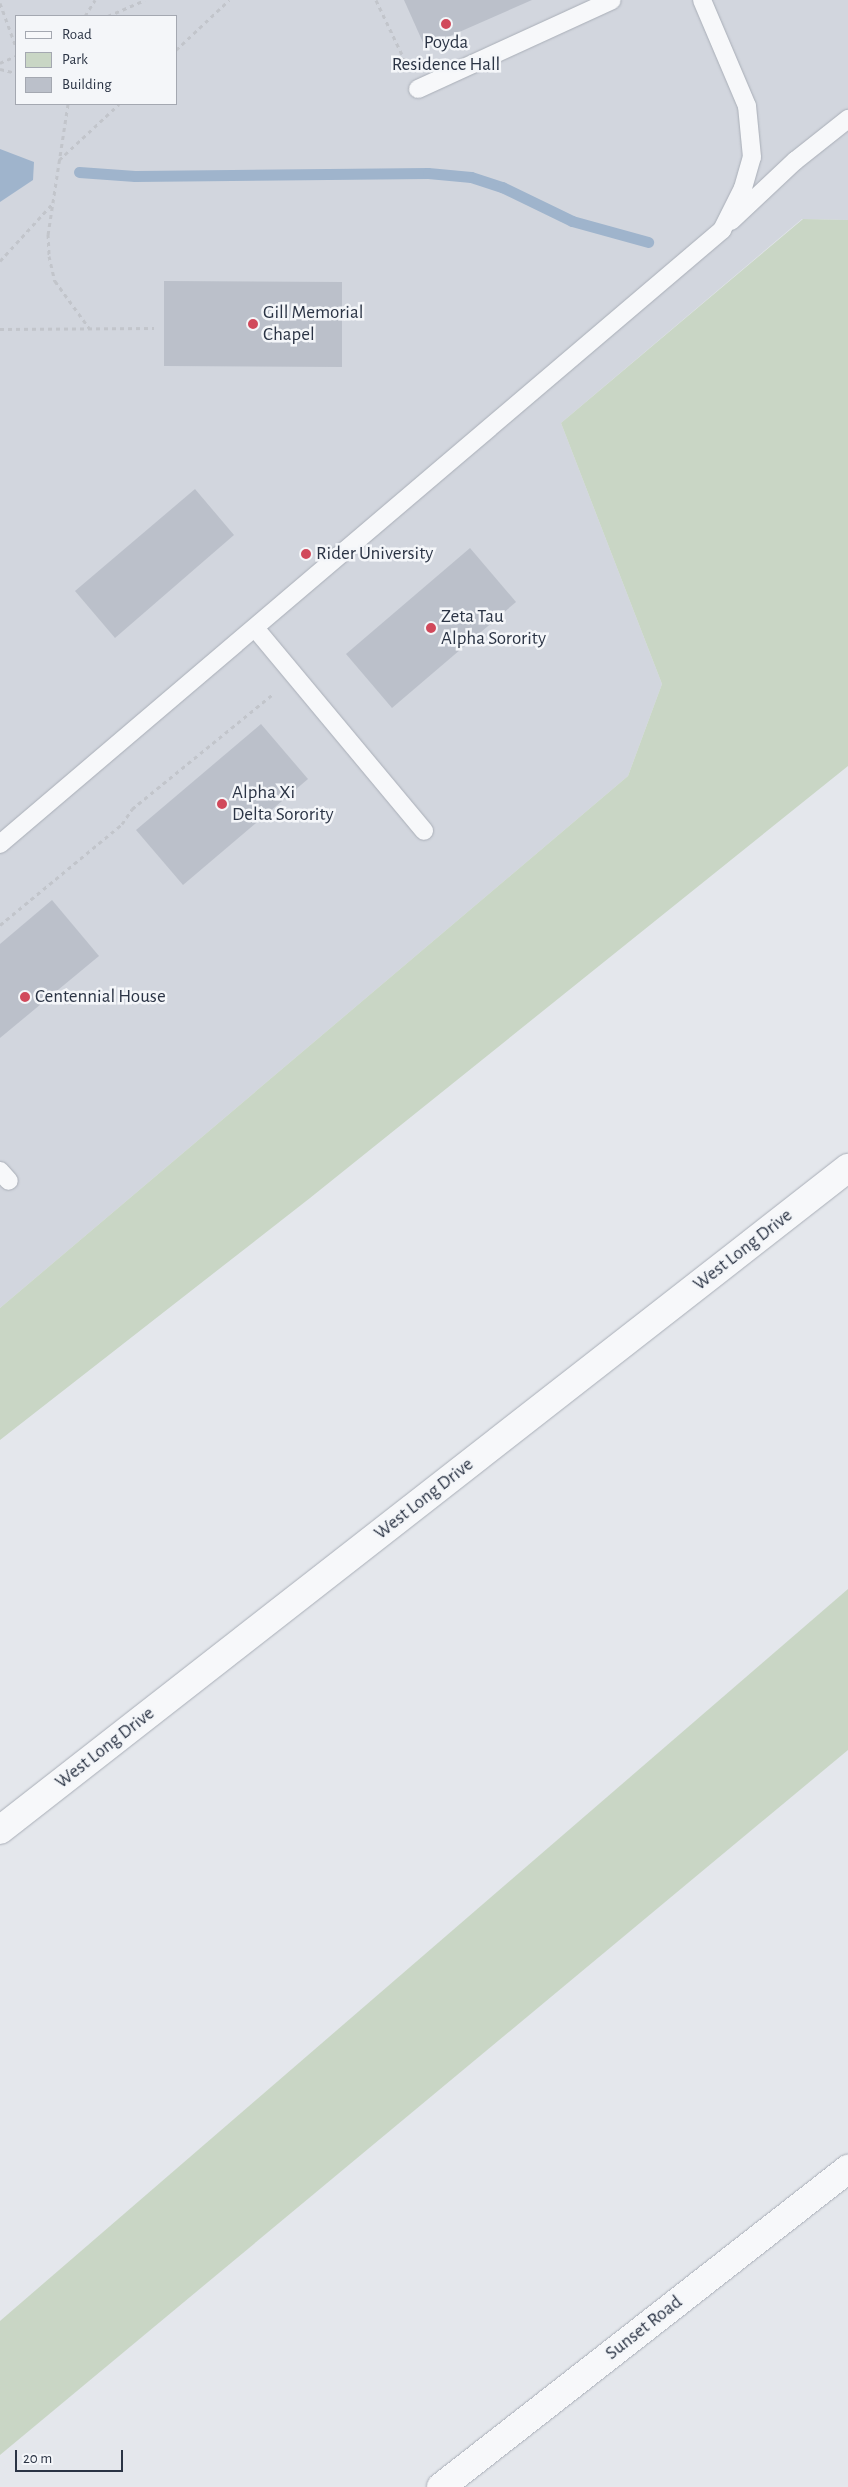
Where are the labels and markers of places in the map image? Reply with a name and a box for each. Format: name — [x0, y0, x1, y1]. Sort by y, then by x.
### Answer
marker: Poyda Residence Hall — [440, 18, 452, 30]
place label: Poyda Residence Hall — [392, 32, 500, 76]
place label: Gill Memorial Chapel — [263, 302, 363, 346]
marker: Gill Memorial Chapel — [247, 318, 259, 330]
place label: Rider University — [316, 543, 433, 565]
marker: Rider University — [300, 548, 312, 560]
place label: Zeta Tau Alpha Sorority — [441, 606, 546, 650]
marker: Zeta Tau Alpha Sorority — [425, 622, 437, 634]
place label: Alpha Xi Delta Sorority — [232, 782, 334, 826]
marker: Alpha Xi Delta Sorority — [216, 798, 228, 810]
place label: Centennial House — [35, 986, 166, 1008]
marker: Centennial House — [19, 991, 31, 1003]

